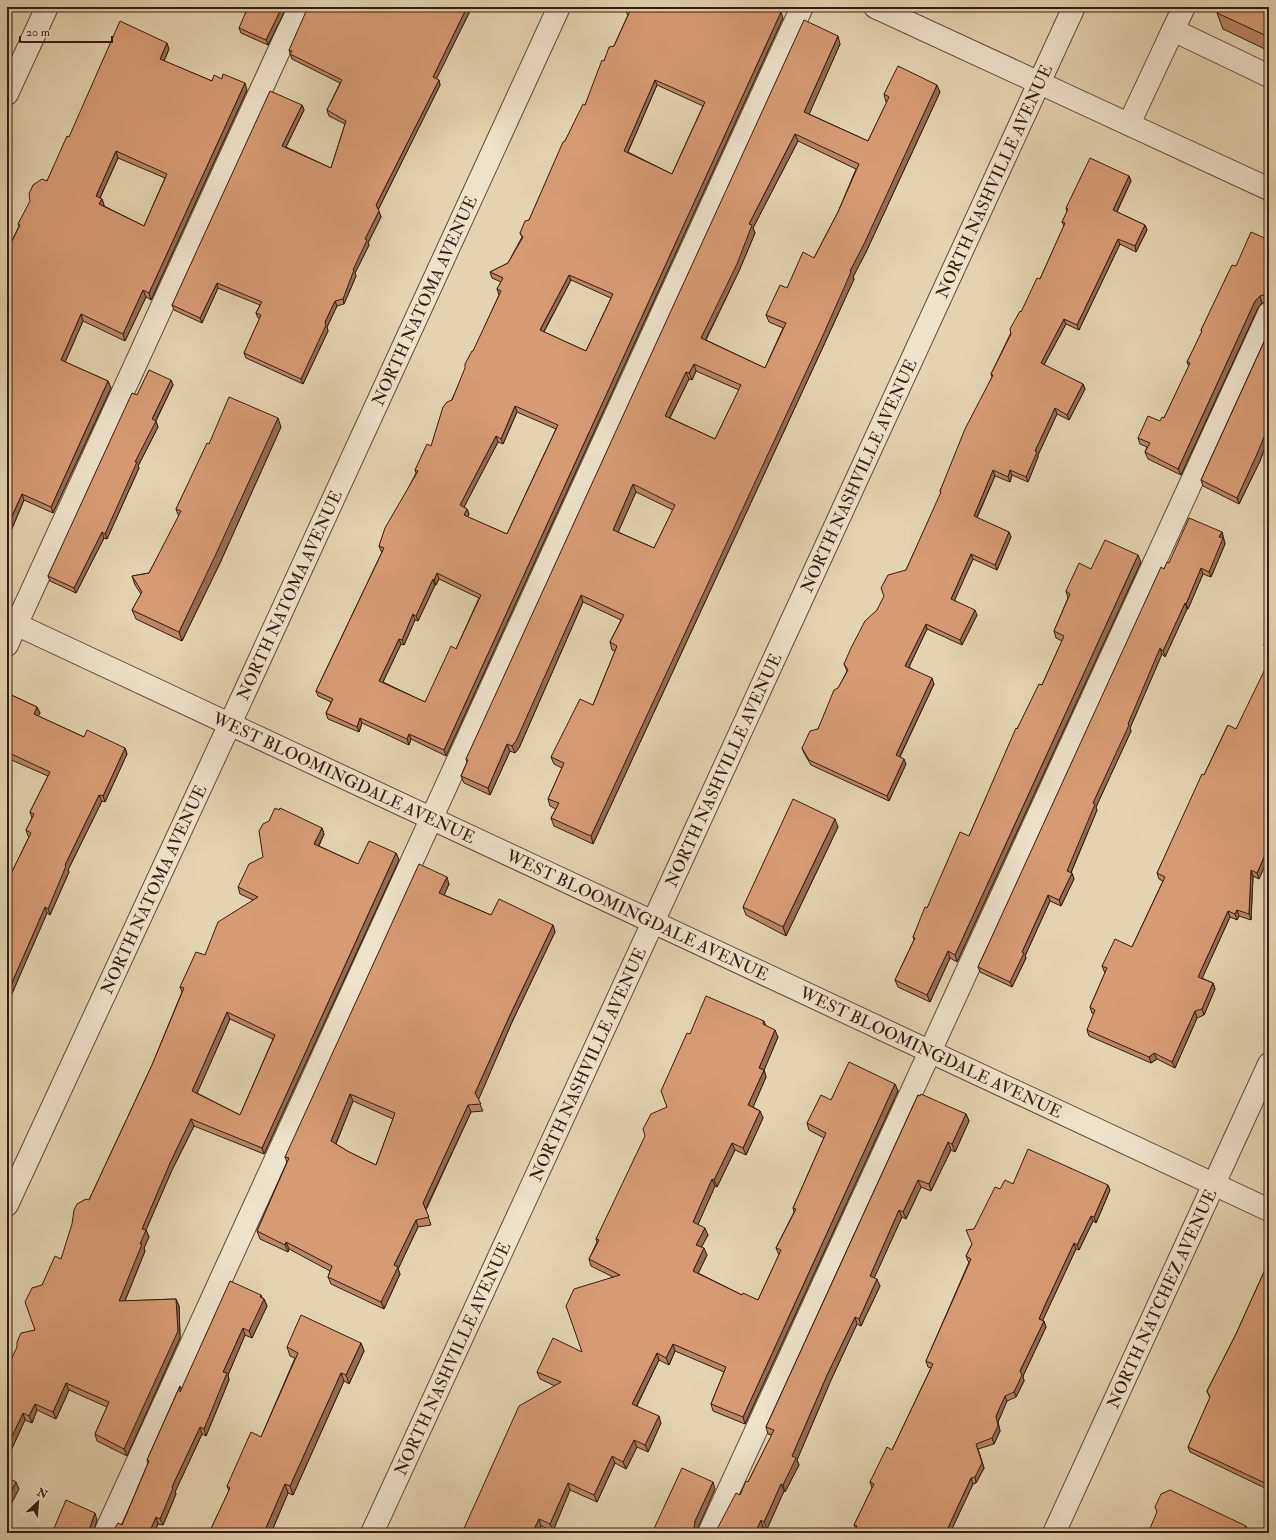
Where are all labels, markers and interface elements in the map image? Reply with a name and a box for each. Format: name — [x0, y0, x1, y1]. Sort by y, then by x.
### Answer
scale bar — [20, 18, 112, 44]
text: 20 m — [26, 25, 51, 40]
street label: NORTH NASHVILLE AVENUE — [932, 61, 1057, 302]
street label: NORTH NATOMA AVENUE — [367, 193, 482, 409]
street label: NORTH NASHVILLE AVENUE — [796, 356, 922, 596]
street label: NORTH NATOMA AVENUE — [232, 487, 347, 704]
street label: NORTH NASHVILLE AVENUE — [661, 650, 786, 890]
street label: WEST BLOOMINGDALE AVENUE — [208, 707, 478, 848]
street label: NORTH NATOMA AVENUE — [96, 781, 211, 998]
street label: WEST BLOOMINGDALE AVENUE — [502, 844, 772, 986]
street label: NORTH NASHVILLE AVENUE — [525, 944, 651, 1185]
street label: WEST BLOOMINGDALE AVENUE — [795, 982, 1065, 1123]
street label: NORTH NATCHEZ AVENUE — [1103, 1186, 1221, 1412]
street label: NORTH NASHVILLE AVENUE — [390, 1239, 515, 1479]
north arrow — [18, 1482, 58, 1522]
text: N — [34, 1485, 50, 1502]

